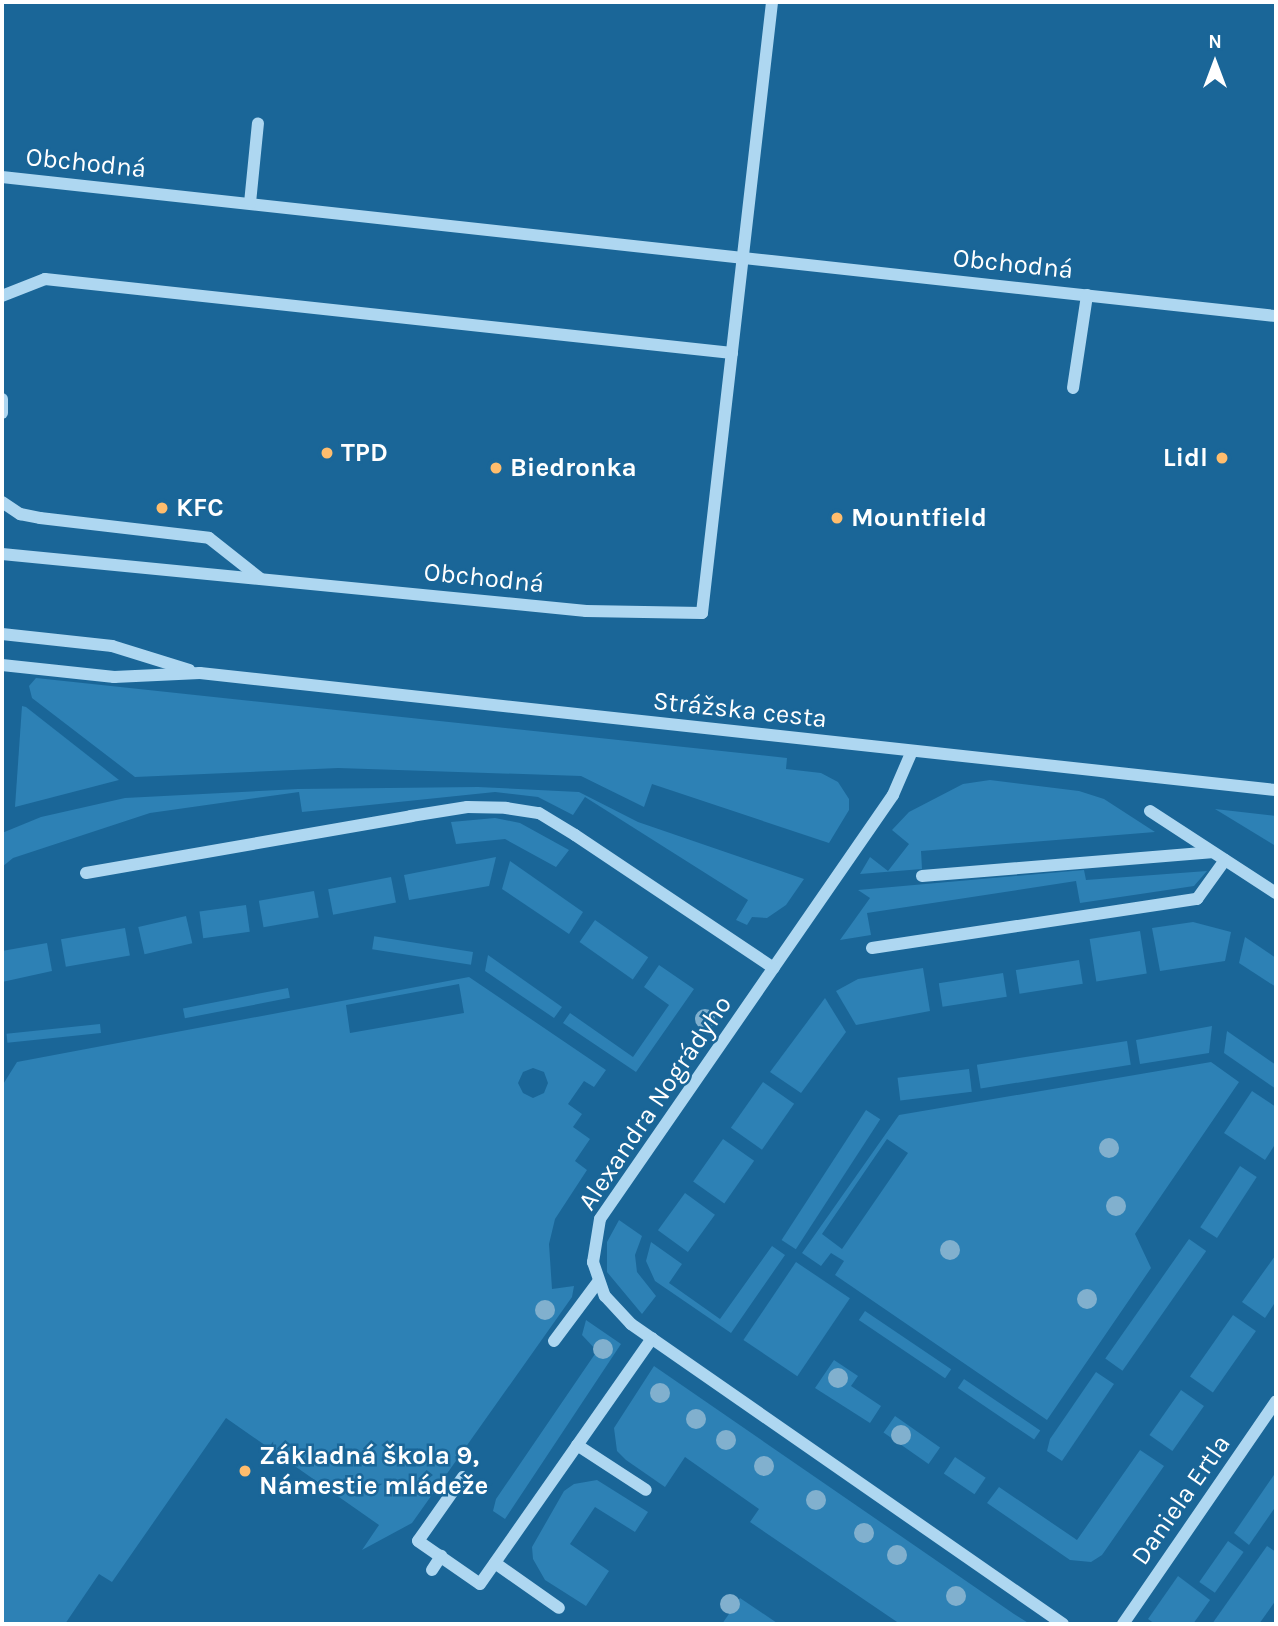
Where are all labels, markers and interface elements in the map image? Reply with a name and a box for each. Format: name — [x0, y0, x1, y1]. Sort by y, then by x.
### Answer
north arrow — [1180, 28, 1250, 98]
text: N — [1208, 31, 1222, 53]
street label: Obchodná — [24, 141, 148, 185]
street label: Obchodná — [951, 242, 1075, 286]
place label: TPD — [341, 437, 388, 469]
place label: Lidl — [1163, 442, 1208, 474]
marker: TPD — [319, 445, 335, 461]
marker: Lidl — [1214, 450, 1230, 466]
place label: Biedronka — [510, 452, 637, 484]
marker: Biedronka — [488, 460, 504, 476]
place label: KFC — [176, 492, 224, 524]
marker: KFC — [154, 500, 170, 516]
place label: Mountfield — [851, 502, 987, 534]
marker: Mountfield — [829, 510, 845, 526]
street label: Obchodná — [422, 556, 546, 600]
street label: Strážska cesta — [651, 685, 829, 735]
street label: Alexandra Nográdyho — [572, 990, 738, 1216]
street label: Daniela Ertla — [1125, 1429, 1237, 1571]
place label: Základná škola 9, Námestie mládeže — [259, 1440, 488, 1502]
marker: Základná škola 9, Námestie mládeže — [237, 1463, 253, 1479]

